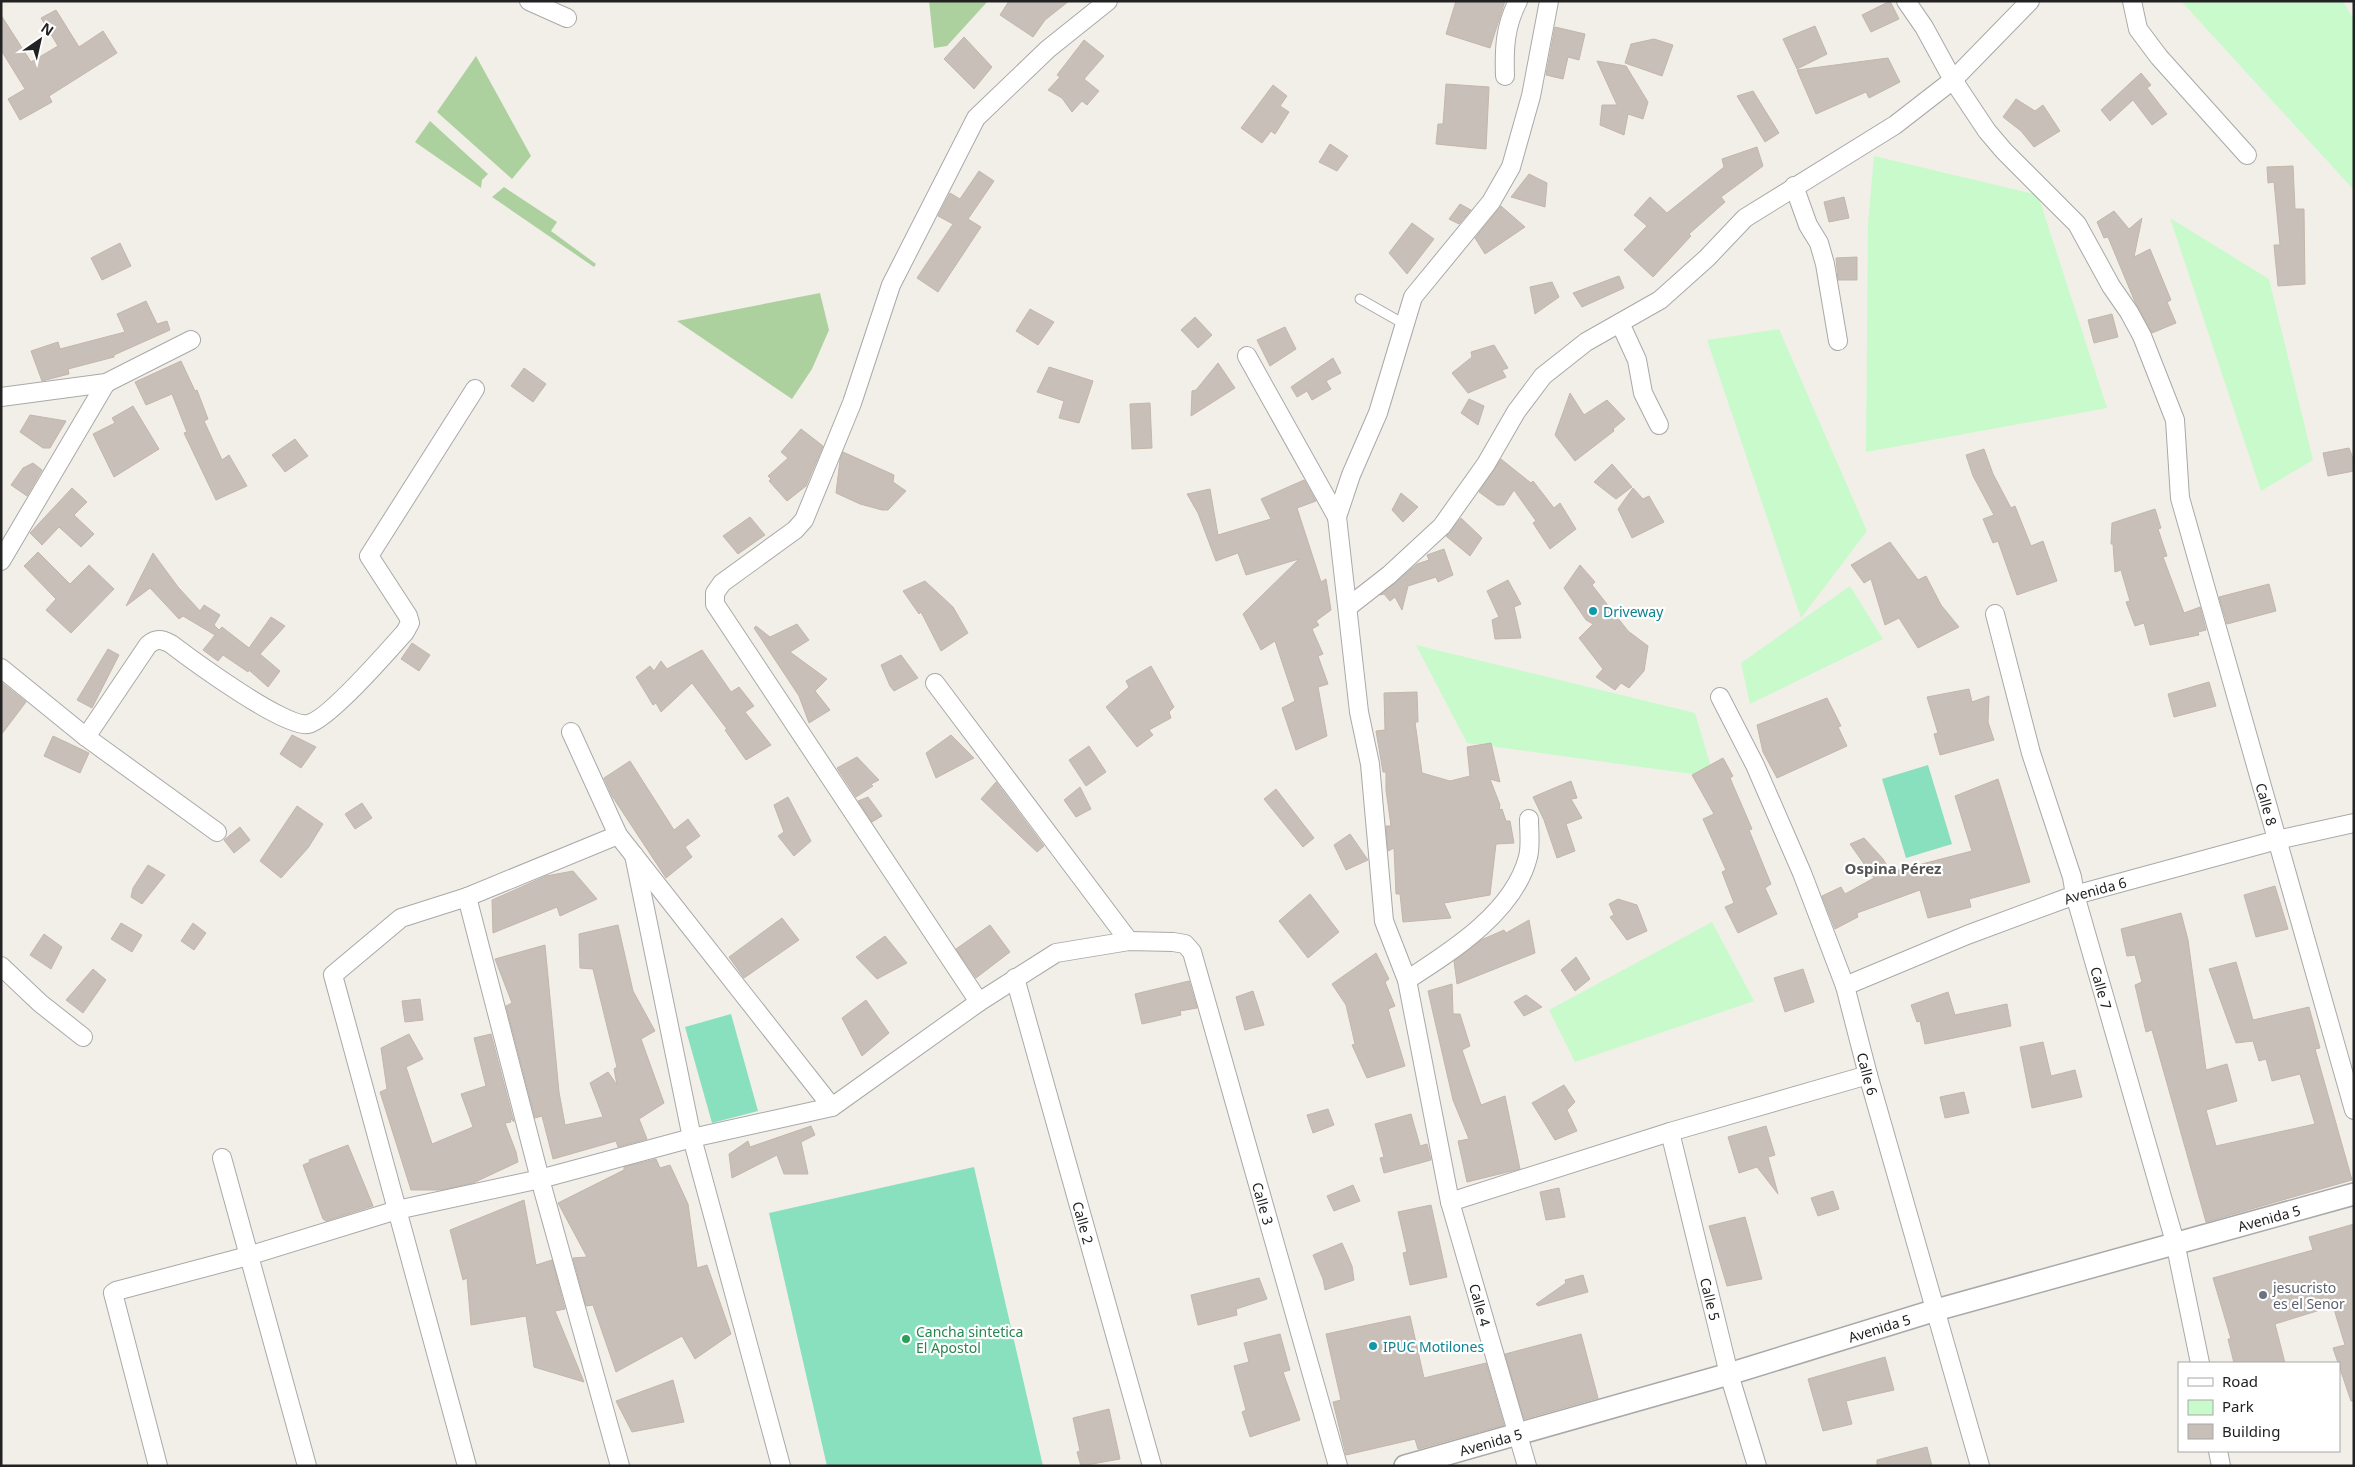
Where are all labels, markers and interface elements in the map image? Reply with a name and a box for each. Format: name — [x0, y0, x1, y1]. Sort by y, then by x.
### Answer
north arrow — [15, 15, 65, 65]
text: N — [38, 18, 58, 40]
place label: Driveway — [1603, 602, 1664, 621]
marker: Driveway — [1587, 605, 1599, 617]
street label: Calle 8 — [2252, 780, 2282, 828]
district label: Ospina Pérez — [1845, 858, 1941, 878]
street label: Avenida 6 — [2061, 872, 2128, 908]
street label: Calle 7 — [2087, 964, 2117, 1011]
street label: Calle 6 — [1853, 1050, 1883, 1097]
street label: Calle 3 — [1248, 1180, 1278, 1227]
street label: Calle 2 — [1069, 1199, 1099, 1246]
street label: Avenida 5 — [2235, 1200, 2303, 1235]
street label: Calle 5 — [1696, 1276, 1725, 1323]
place label: jesucristo es el Senor — [2272, 1278, 2345, 1313]
street label: Calle 4 — [1465, 1281, 1495, 1329]
marker: jesucristo es el Senor — [2257, 1289, 2269, 1301]
street label: Avenida 5 — [1846, 1309, 1913, 1346]
place label: Cancha sintetica El Apostol — [916, 1322, 1023, 1357]
marker: Cancha sintetica El Apostol — [900, 1333, 912, 1345]
place label: IPUC Motilones — [1383, 1337, 1484, 1356]
marker: IPUC Motilones — [1367, 1340, 1379, 1352]
legend — [2178, 1362, 2340, 1452]
text: Road — [2222, 1371, 2258, 1391]
text: Park — [2222, 1396, 2254, 1416]
text: Building — [2222, 1421, 2280, 1441]
street label: Avenida 5 — [1457, 1424, 1524, 1460]

